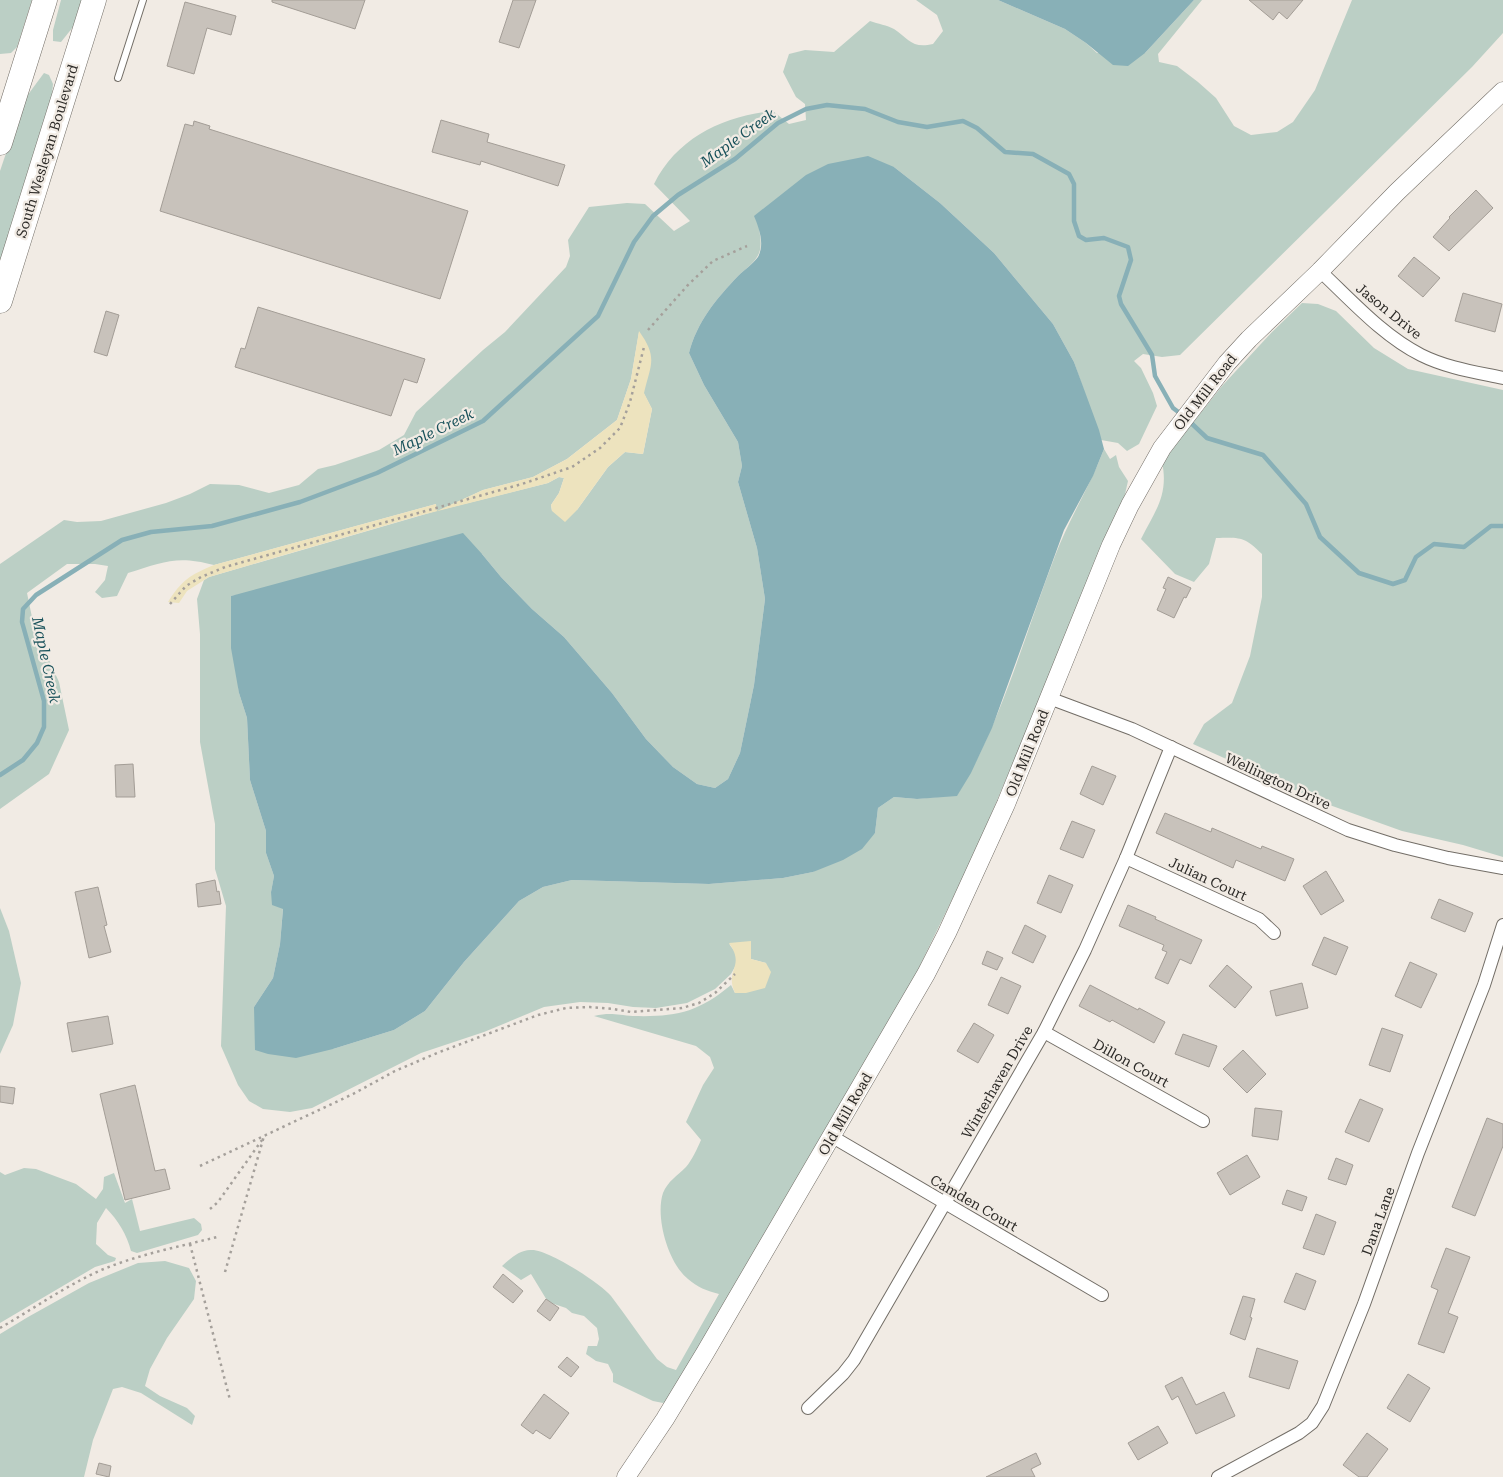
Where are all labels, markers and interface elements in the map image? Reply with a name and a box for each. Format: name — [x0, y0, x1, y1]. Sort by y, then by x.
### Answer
street label: South Wesleyan Boulevard — [13, 62, 81, 240]
water label: Maple Creek — [696, 104, 780, 172]
street label: Jason Drive — [1353, 280, 1425, 342]
street label: Old Mill Road — [1170, 351, 1240, 433]
water label: Maple Creek — [389, 404, 477, 460]
water label: Maple Creek — [28, 614, 64, 706]
street label: Old Mill Road — [1002, 707, 1052, 799]
street label: Wellington Drive — [1223, 750, 1333, 813]
street label: Julian Court — [1167, 854, 1249, 904]
street label: Winterhaven Drive — [958, 1023, 1036, 1141]
street label: Dillon Court — [1091, 1036, 1171, 1090]
street label: Old Mill Road — [815, 1070, 875, 1158]
street label: Camden Court — [927, 1172, 1021, 1234]
street label: Dana Lane — [1358, 1184, 1398, 1257]

